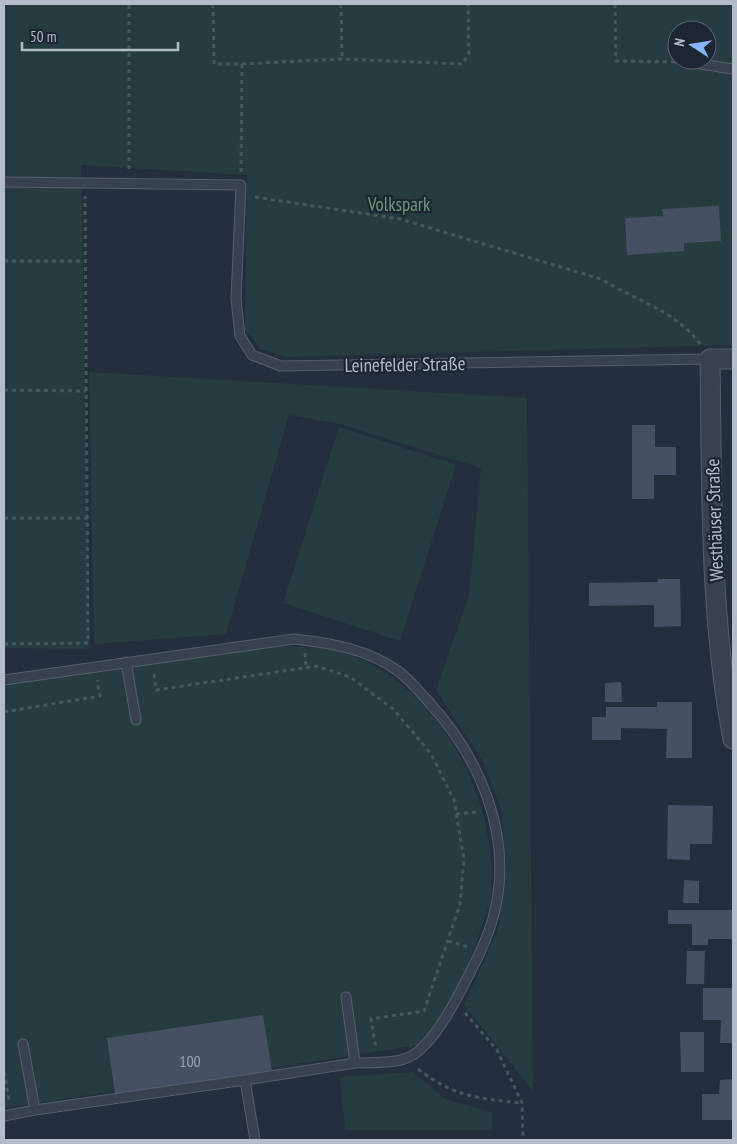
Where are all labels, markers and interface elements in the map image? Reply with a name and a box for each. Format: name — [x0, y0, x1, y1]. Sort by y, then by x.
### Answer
scale bar — [22, 20, 179, 52]
north arrow — [667, 20, 717, 70]
text: 50 m — [30, 27, 56, 46]
text: N — [670, 37, 689, 48]
park label: Volkspark — [367, 192, 431, 216]
street label: Leinefelder Straße — [344, 351, 466, 377]
street label: Westhäuser Straße — [700, 458, 728, 582]
house number: 100 — [179, 1051, 201, 1071]

